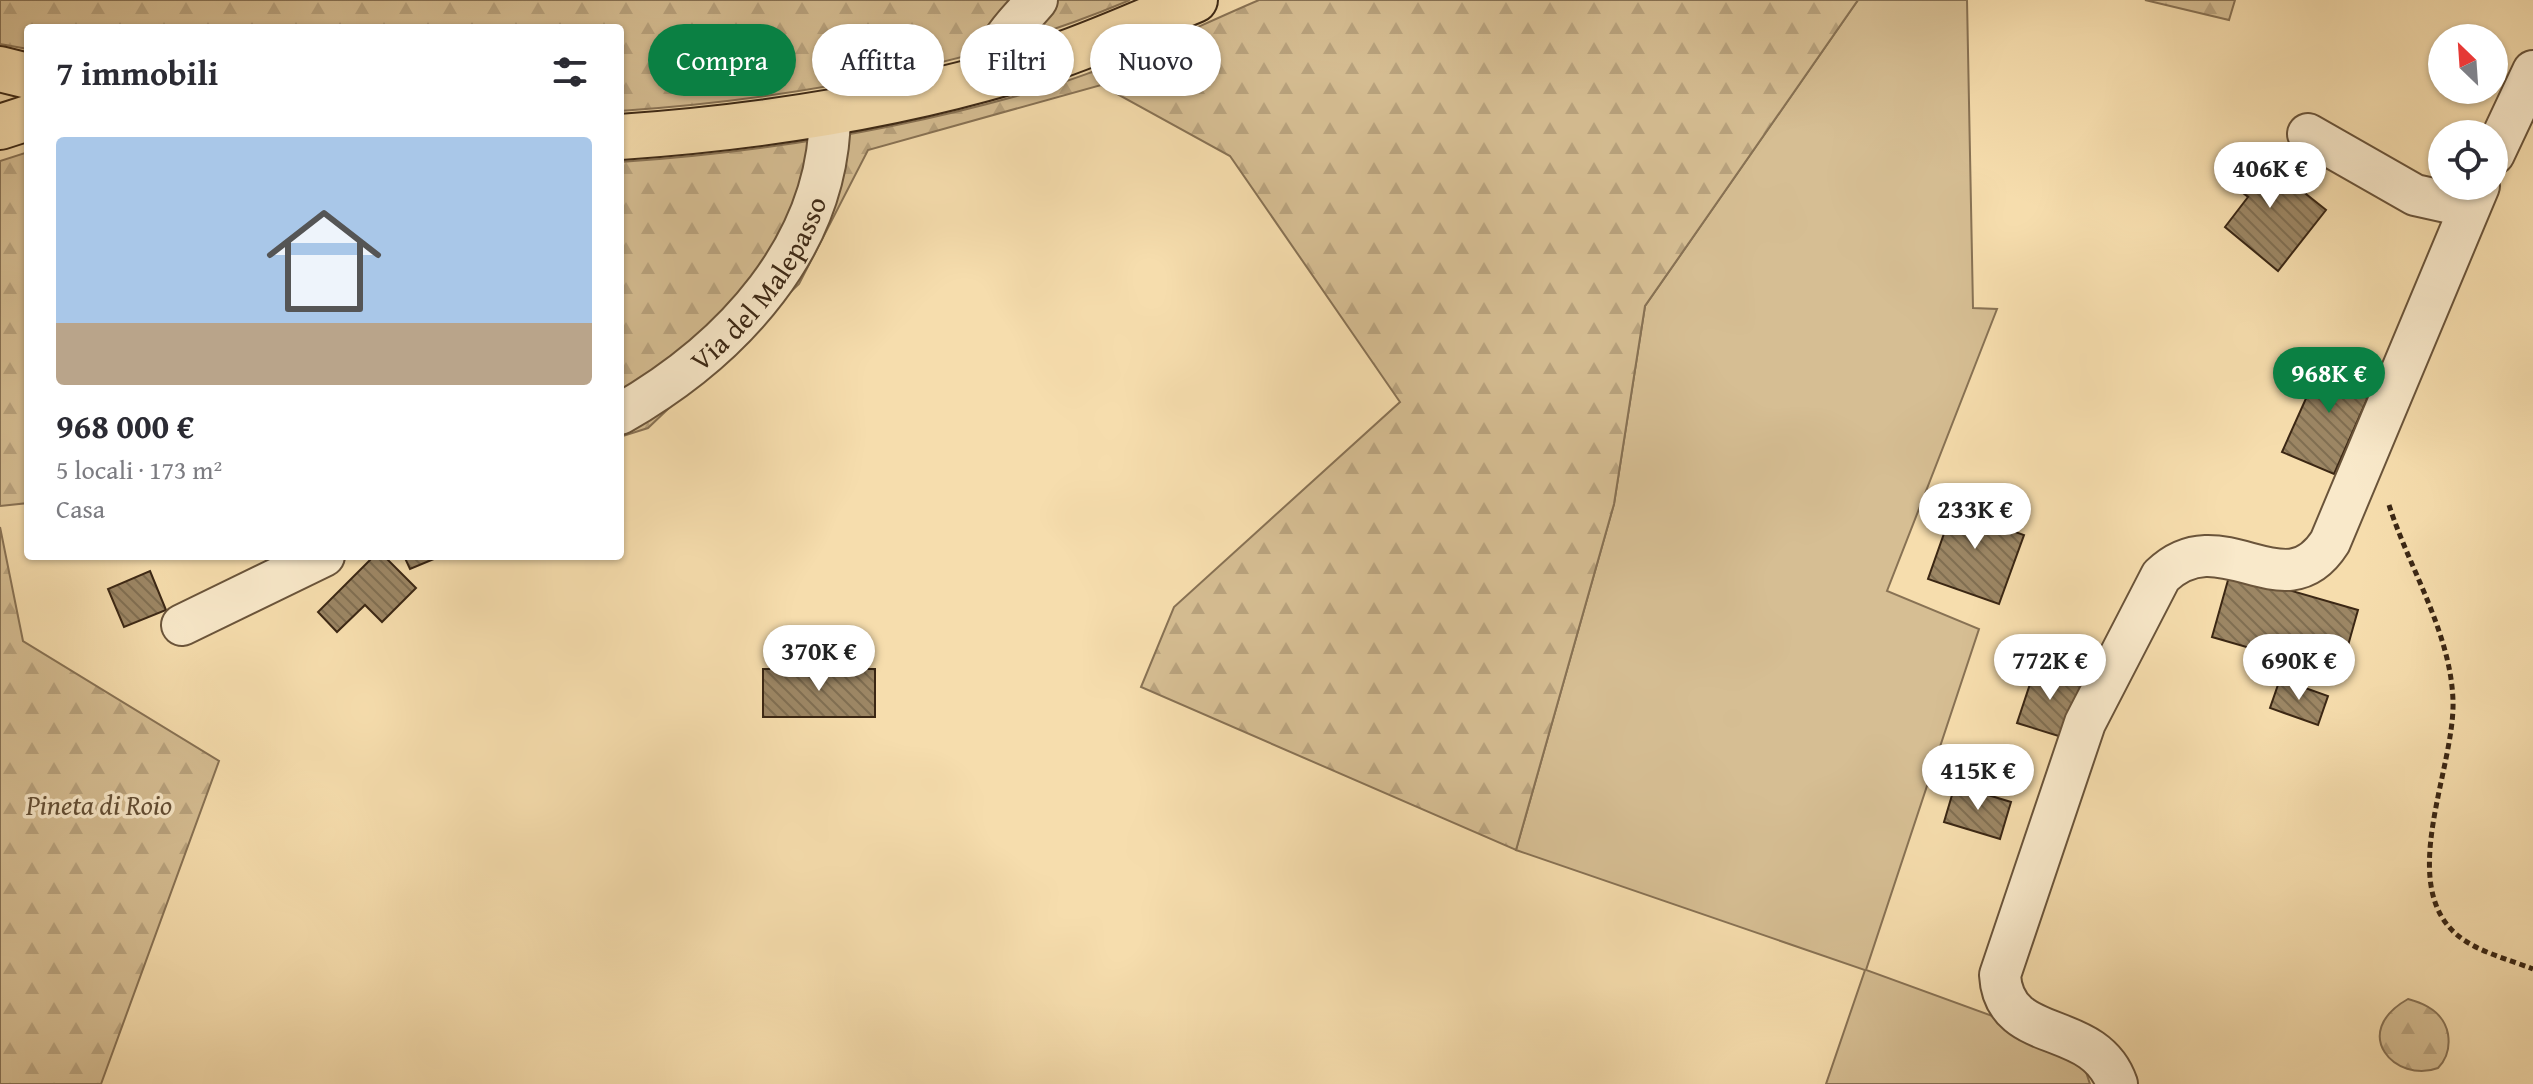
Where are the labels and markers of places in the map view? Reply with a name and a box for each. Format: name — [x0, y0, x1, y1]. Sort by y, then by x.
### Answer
pin: 406K € — [2205, 142, 2335, 210]
pin: 968K € — [2264, 347, 2394, 415]
pin: 233K € — [1910, 483, 2040, 551]
pin: 370K € — [754, 625, 884, 693]
pin: 772K € — [1985, 634, 2115, 702]
pin: 690K € — [2234, 634, 2364, 702]
pin: 415K € — [1913, 744, 2043, 812]

